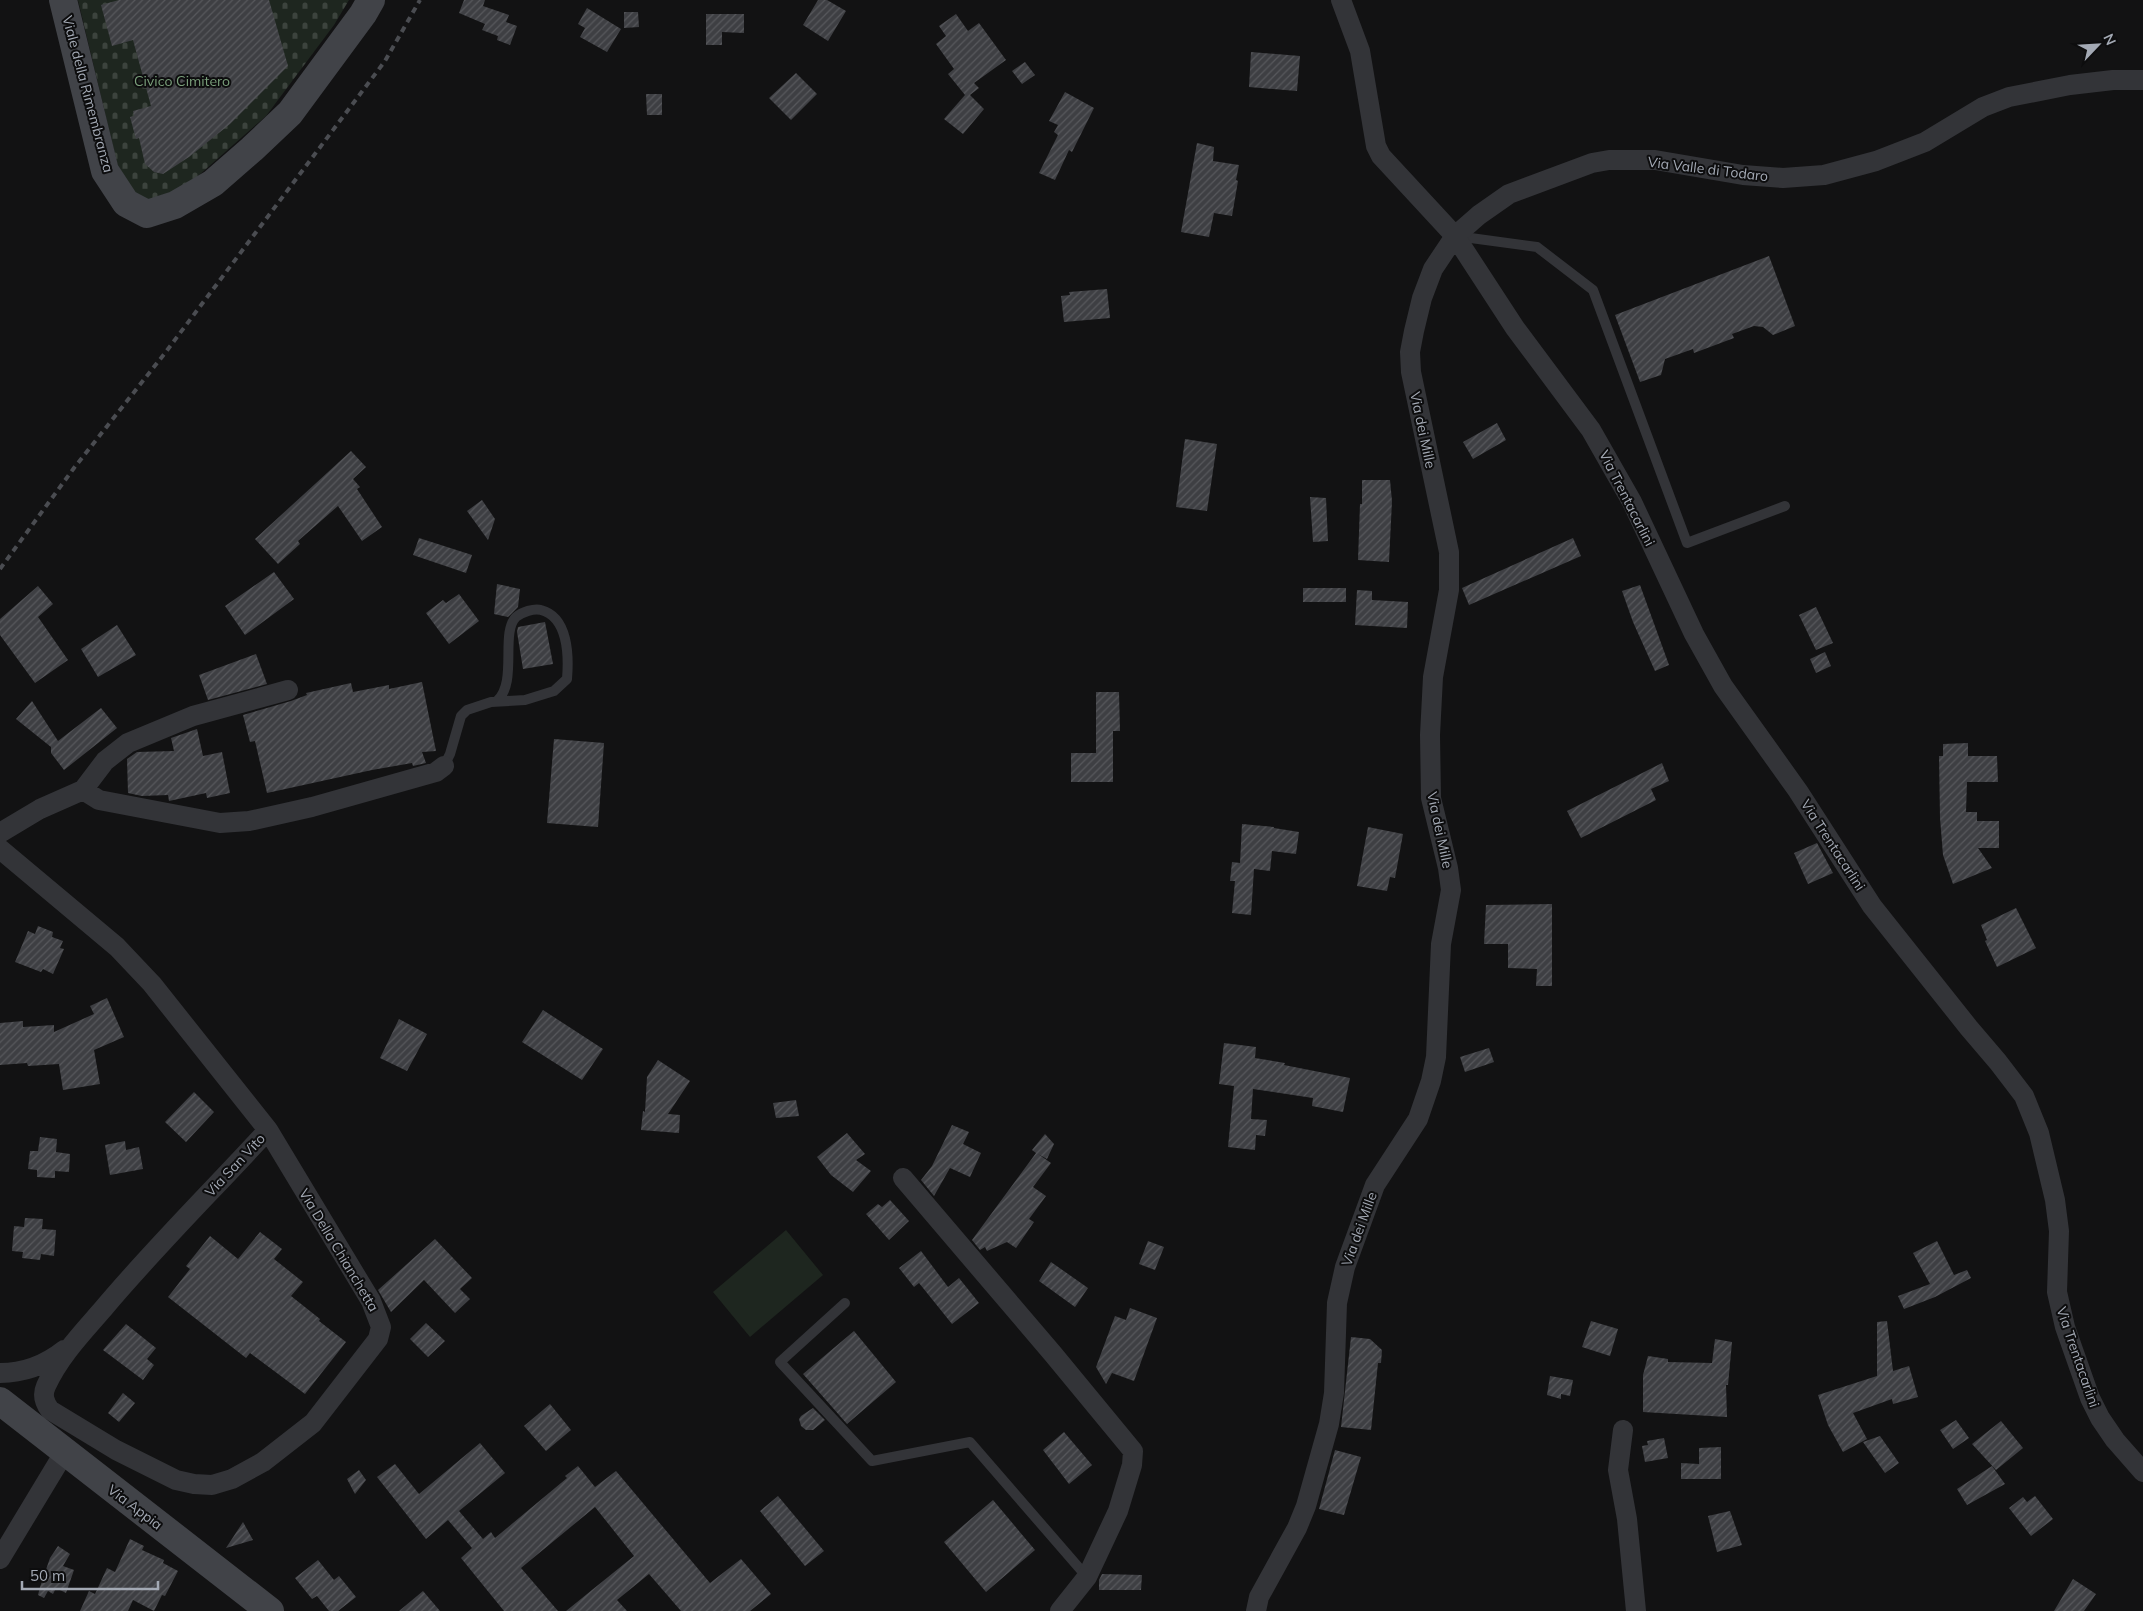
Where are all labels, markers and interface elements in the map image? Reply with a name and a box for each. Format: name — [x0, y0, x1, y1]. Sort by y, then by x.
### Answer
street label: Viale della Rimembranza — [58, 14, 118, 174]
north arrow — [2073, 20, 2123, 70]
text: N — [2099, 31, 2120, 48]
park label: Civico Cimitero — [134, 72, 230, 90]
street label: Via Valle di Todaro — [1647, 153, 1769, 185]
street label: Via dei Mille — [1406, 390, 1440, 470]
street label: Via Trentacarlini — [1595, 447, 1659, 549]
street label: Via dei Mille — [1423, 790, 1457, 870]
street label: Via Trentacarlini — [1797, 796, 1869, 894]
street label: Via San Vito — [201, 1130, 269, 1200]
street label: Via Della Chianchetta — [295, 1185, 383, 1315]
street label: Via dei Mille — [1337, 1189, 1381, 1269]
street label: Via Trentacarlini — [2052, 1304, 2104, 1410]
street label: Via Appia — [104, 1481, 166, 1533]
scale bar — [22, 1558, 159, 1590]
text: 50 m — [30, 1566, 65, 1585]

